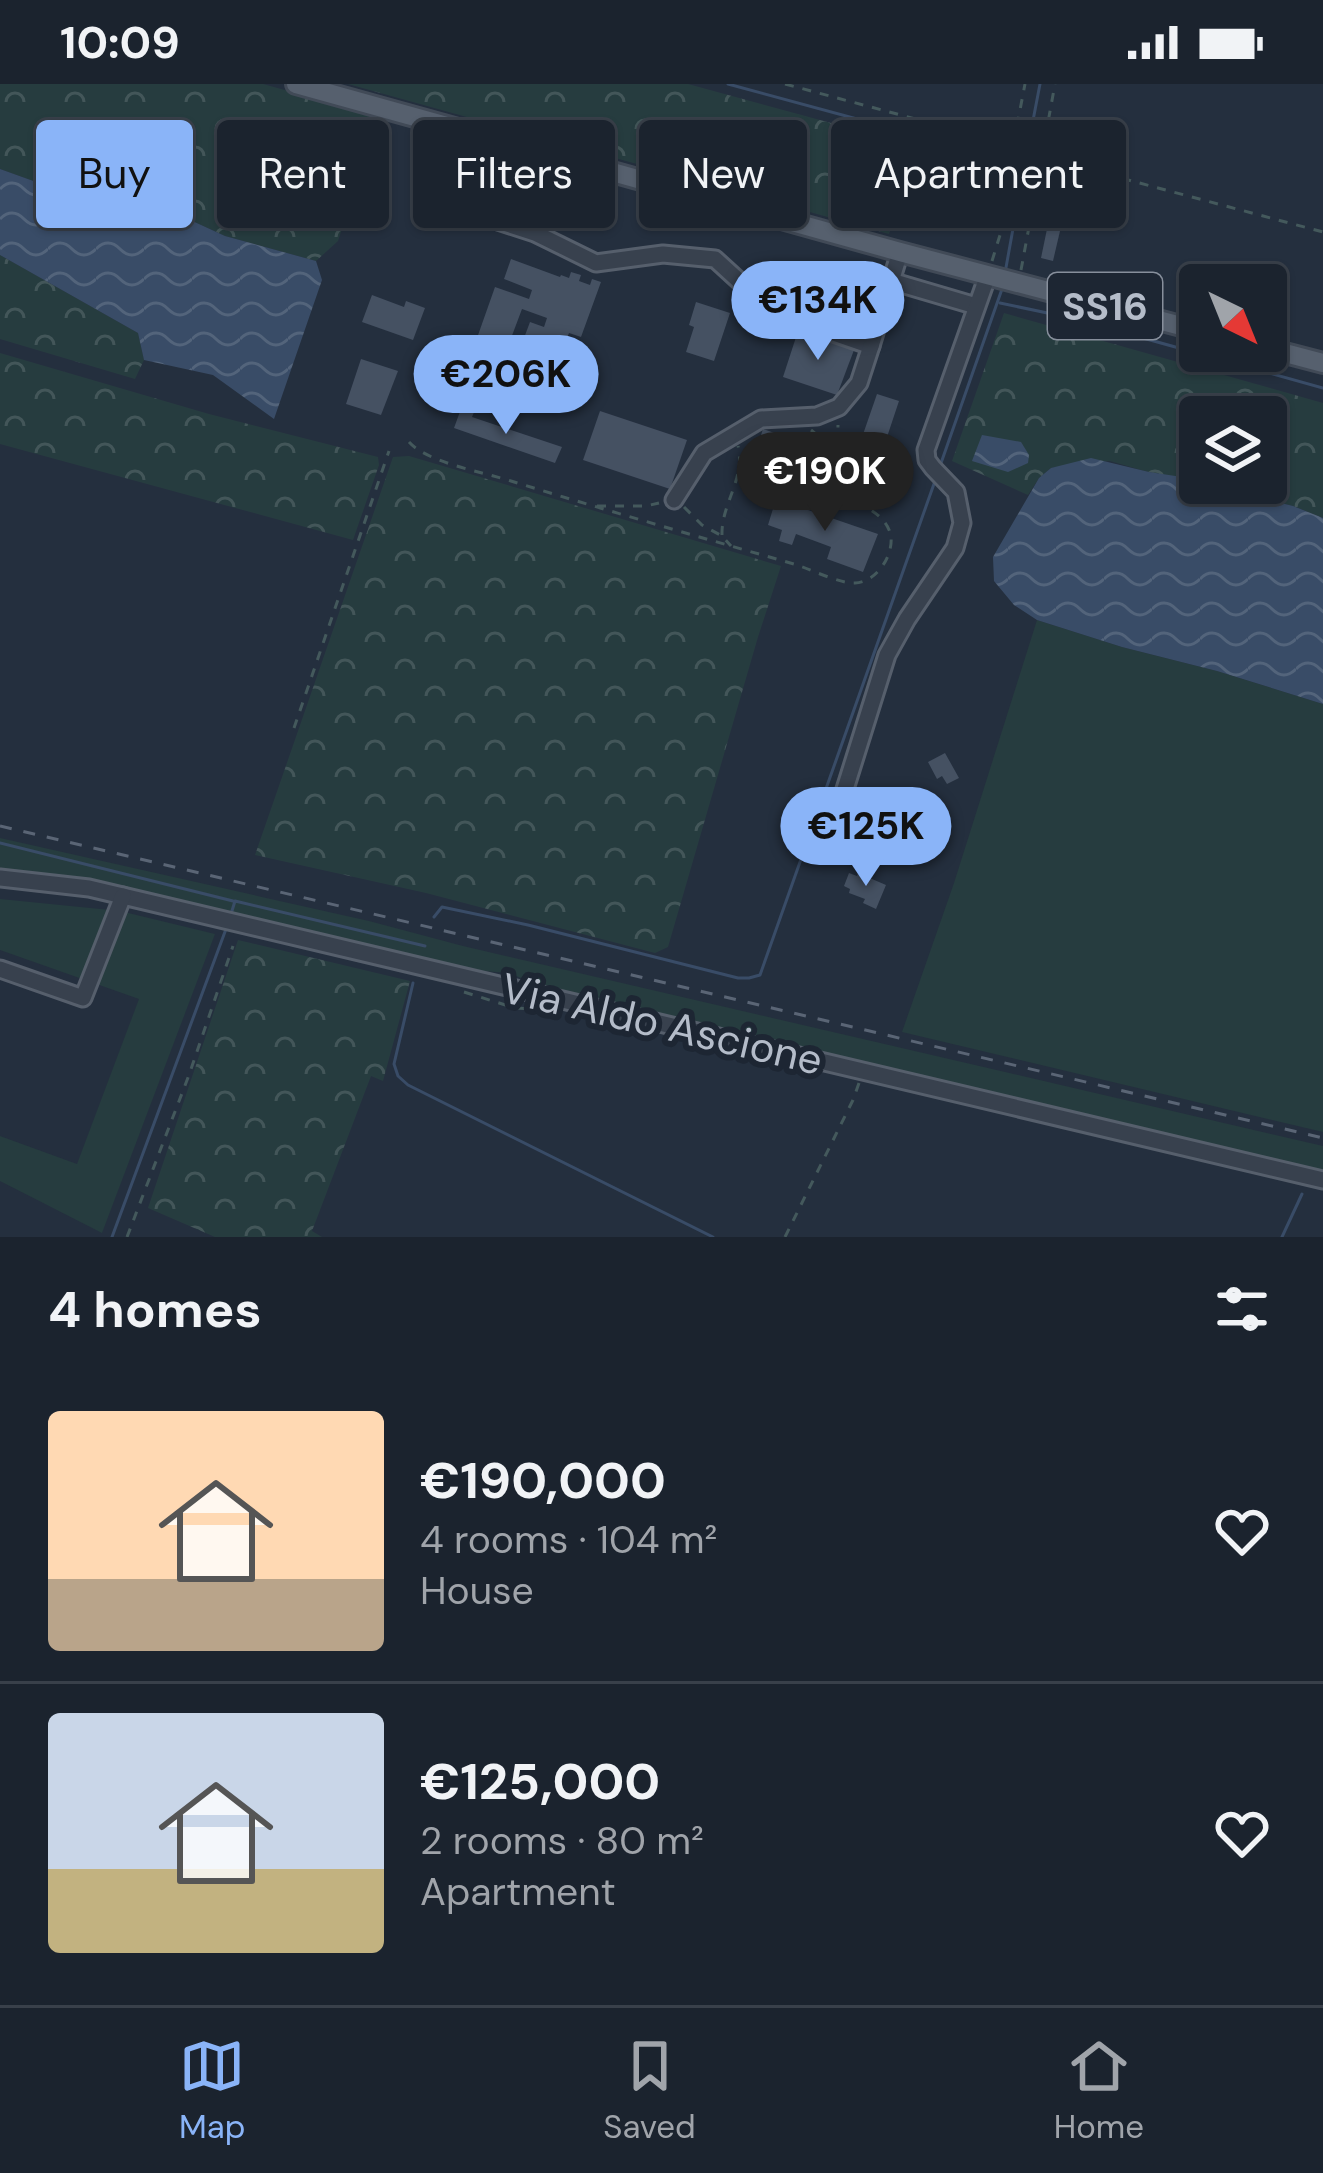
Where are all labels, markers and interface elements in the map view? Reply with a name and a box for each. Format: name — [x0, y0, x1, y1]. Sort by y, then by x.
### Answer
text: 10:09 — [60, 13, 180, 72]
chip: Buy — [36, 120, 193, 228]
chip: Rent — [217, 120, 389, 228]
chip: Filters — [413, 120, 615, 228]
chip: New — [639, 120, 807, 228]
chip: Apartment — [831, 120, 1126, 228]
pin: €134K — [734, 261, 902, 363]
north arrow — [1179, 264, 1287, 372]
map controls — [1179, 264, 1287, 504]
road number: SS16 — [1048, 273, 1162, 339]
text: €134K — [758, 274, 878, 325]
pin: €206K — [422, 335, 590, 437]
text: €206K — [441, 348, 571, 399]
button: layers — [1179, 396, 1287, 504]
pin: €190K — [741, 432, 909, 534]
text: €190K — [764, 445, 886, 496]
pin: €125K — [782, 787, 950, 889]
text: €125K — [807, 800, 925, 851]
street label: Via Aldo Ascione — [496, 960, 828, 1088]
text: 4 homes — [48, 1276, 262, 1343]
icon: filters — [1209, 1276, 1275, 1342]
text: €190,000 — [420, 1447, 666, 1514]
icon: home — [144, 1459, 288, 1603]
icon: heart — [1209, 1498, 1275, 1564]
text: 4 rooms · 104 m² — [420, 1514, 717, 1565]
text: House — [420, 1565, 534, 1616]
text: €125,000 — [420, 1748, 660, 1815]
icon: home — [144, 1761, 288, 1905]
icon: heart — [1209, 1800, 1275, 1866]
text: 2 rooms · 80 m² — [420, 1815, 704, 1866]
text: Apartment — [420, 1866, 616, 1917]
tab: Map — [179, 2033, 245, 2148]
tab: Saved — [603, 2033, 696, 2148]
tab: Home — [1054, 2033, 1144, 2148]

